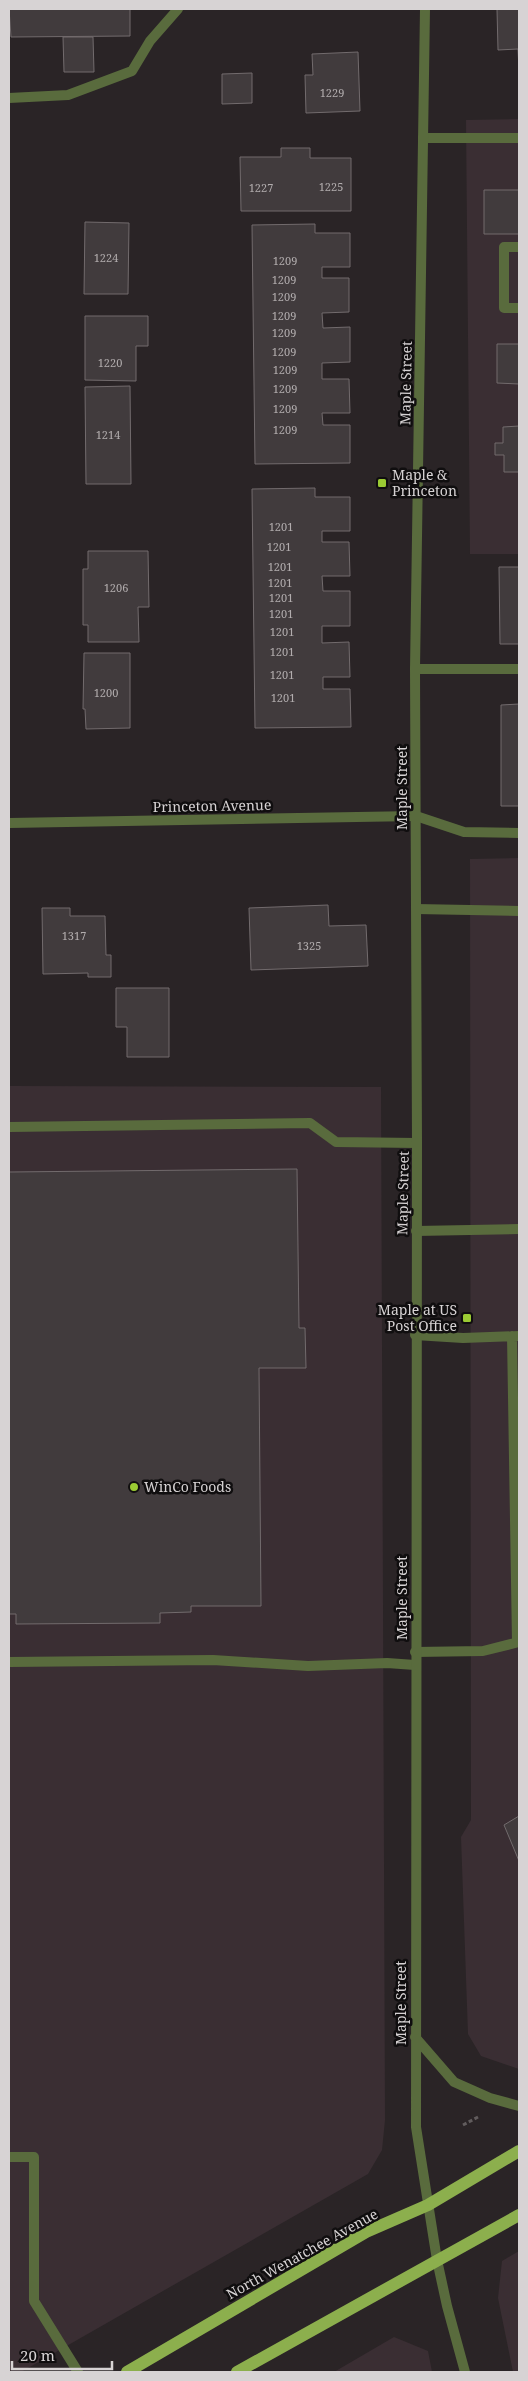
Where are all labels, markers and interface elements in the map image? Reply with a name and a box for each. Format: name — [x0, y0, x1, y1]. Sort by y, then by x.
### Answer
house number: 1229 — [320, 85, 344, 100]
house number: 1225 — [319, 179, 343, 194]
house number: 1227 — [249, 180, 273, 195]
house number: 1224 — [94, 250, 118, 265]
house number: 1209 — [273, 253, 297, 268]
house number: 1209 — [272, 272, 296, 287]
house number: 1209 — [272, 289, 296, 304]
house number: 1209 — [272, 308, 296, 323]
house number: 1209 — [272, 325, 296, 340]
street label: Maple Street — [395, 341, 416, 425]
house number: 1209 — [272, 344, 296, 359]
house number: 1220 — [98, 355, 122, 370]
house number: 1209 — [273, 362, 297, 377]
house number: 1209 — [273, 381, 297, 396]
house number: 1209 — [273, 401, 297, 416]
house number: 1209 — [273, 422, 297, 437]
house number: 1214 — [96, 427, 120, 442]
place label: Maple & Princeton — [392, 465, 457, 500]
marker: Maple & Princeton — [376, 477, 388, 489]
house number: 1201 — [269, 519, 293, 534]
house number: 1201 — [267, 539, 291, 554]
house number: 1201 — [268, 559, 292, 574]
house number: 1201 — [268, 575, 292, 590]
house number: 1206 — [104, 580, 128, 595]
house number: 1201 — [269, 590, 293, 605]
house number: 1201 — [269, 606, 293, 621]
house number: 1201 — [270, 624, 294, 639]
house number: 1201 — [270, 644, 294, 659]
house number: 1201 — [270, 667, 294, 682]
house number: 1200 — [94, 685, 118, 700]
house number: 1201 — [271, 690, 295, 705]
street label: Maple Street — [392, 746, 411, 830]
street label: Princeton Avenue — [153, 795, 271, 816]
house number: 1317 — [62, 928, 86, 943]
house number: 1325 — [297, 938, 321, 953]
street label: Maple Street — [392, 1151, 413, 1235]
place label: Maple at US Post Office — [378, 1300, 457, 1335]
marker: Maple at US Post Office — [461, 1312, 473, 1324]
place label: WinCo Foods — [144, 1477, 231, 1496]
marker: WinCo Foods — [128, 1481, 140, 1493]
street label: Maple Street — [392, 1556, 411, 1640]
street label: Maple Street — [391, 1961, 410, 2045]
street label: North Wenatchee Avenue — [223, 2204, 381, 2303]
scale bar — [12, 2338, 112, 2370]
text: 20 m — [20, 2345, 55, 2365]

